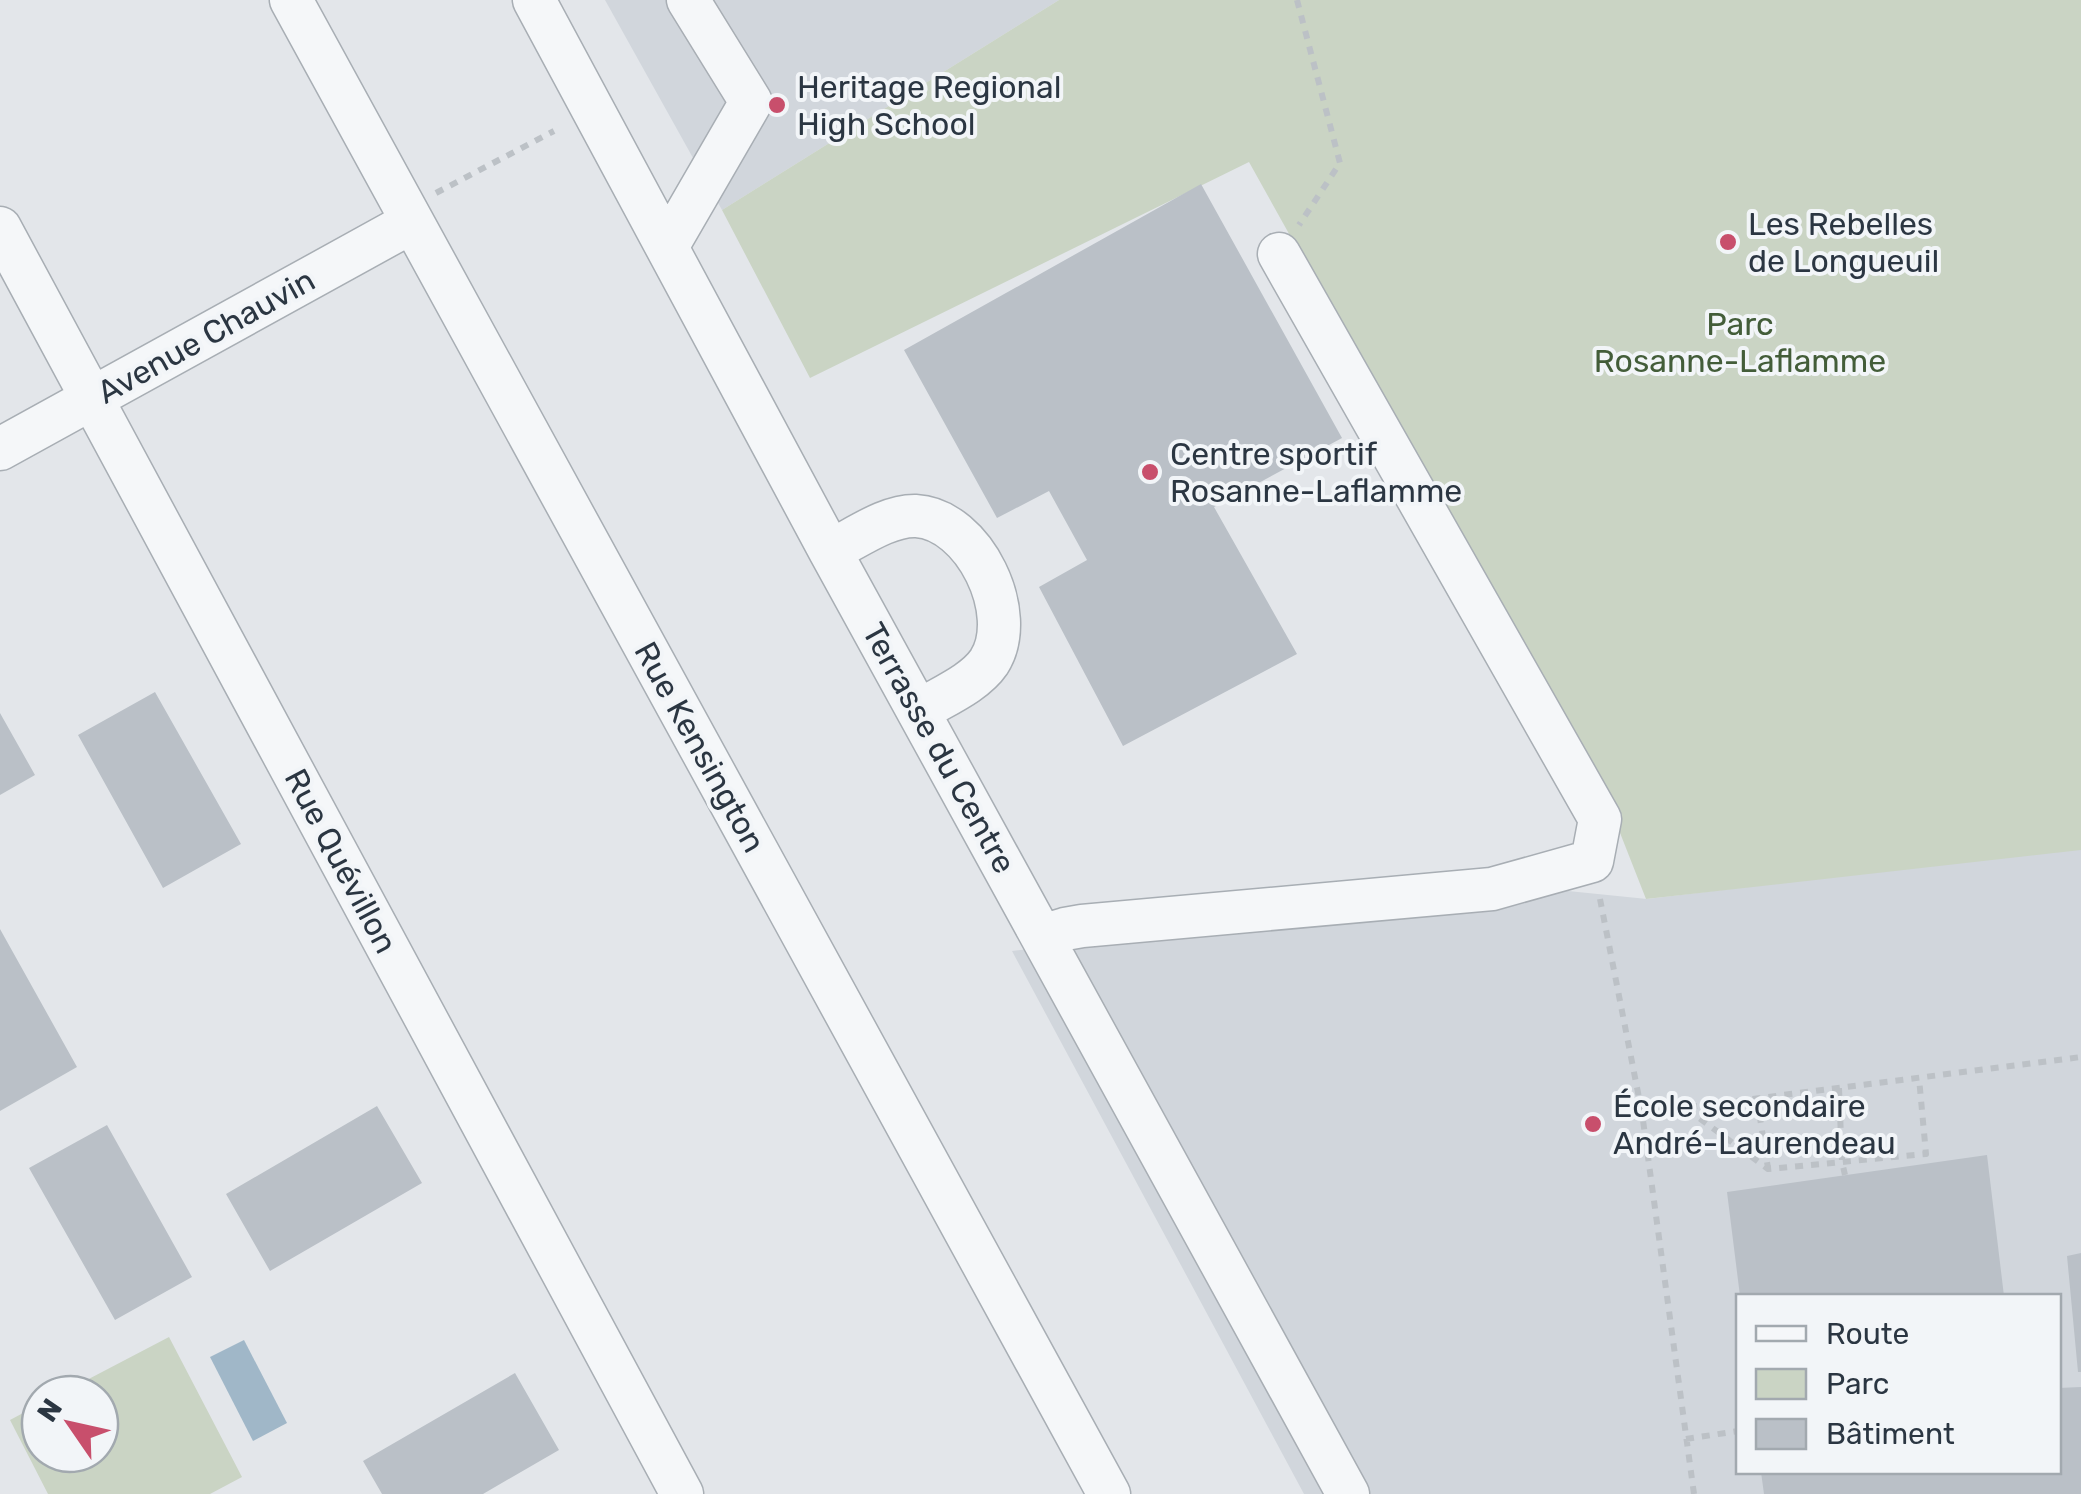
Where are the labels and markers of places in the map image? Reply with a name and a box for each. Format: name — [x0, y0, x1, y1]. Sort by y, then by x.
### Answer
place label: Heritage Regional High School — [797, 68, 1061, 143]
marker: Heritage Regional High School — [766, 94, 788, 116]
place label: Les Rebelles de Longueuil — [1748, 205, 1939, 280]
marker: Les Rebelles de Longueuil — [1717, 231, 1739, 253]
place label: Centre sportif Rosanne-Laflamme — [1170, 435, 1462, 510]
marker: Centre sportif Rosanne-Laflamme — [1139, 461, 1161, 483]
place label: École secondaire André-Laurendeau — [1613, 1087, 1896, 1162]
marker: École secondaire André-Laurendeau — [1582, 1113, 1604, 1135]

